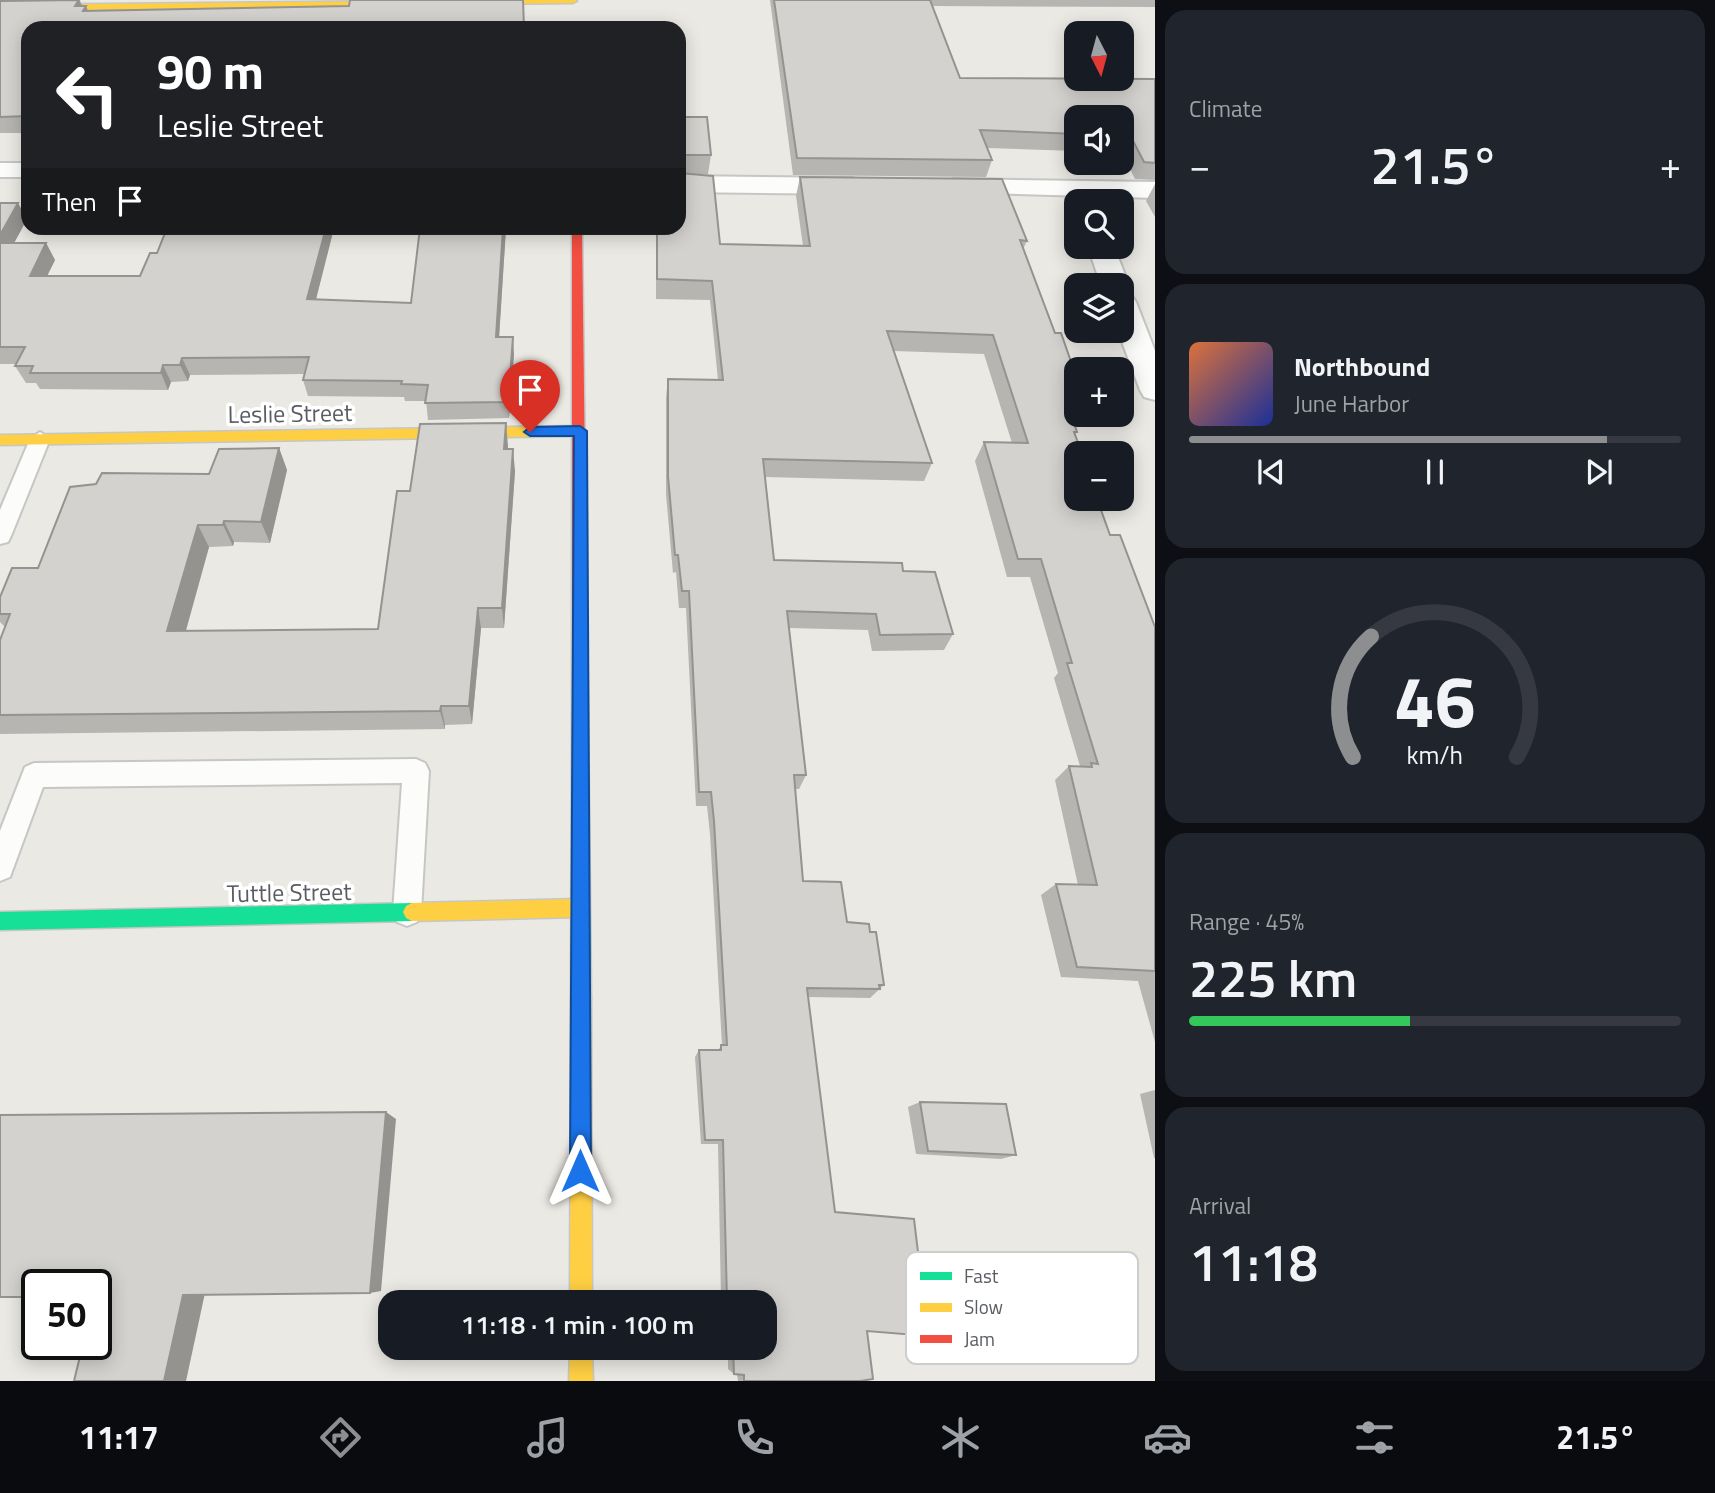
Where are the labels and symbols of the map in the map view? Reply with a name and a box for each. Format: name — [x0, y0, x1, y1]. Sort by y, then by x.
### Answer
north arrow — [1064, 21, 1134, 91]
pin — [500, 360, 560, 432]
street label: Leslie Street — [227, 394, 353, 432]
street label: Tuttle Street — [226, 873, 352, 911]
position arrow — [543, 1134, 617, 1208]
legend — [906, 1252, 1138, 1364]
text: Fast — [964, 1261, 999, 1290]
speed limit sign: 50 — [21, 1269, 112, 1360]
text: Slow — [964, 1292, 1003, 1321]
text: Jam — [964, 1324, 995, 1353]

